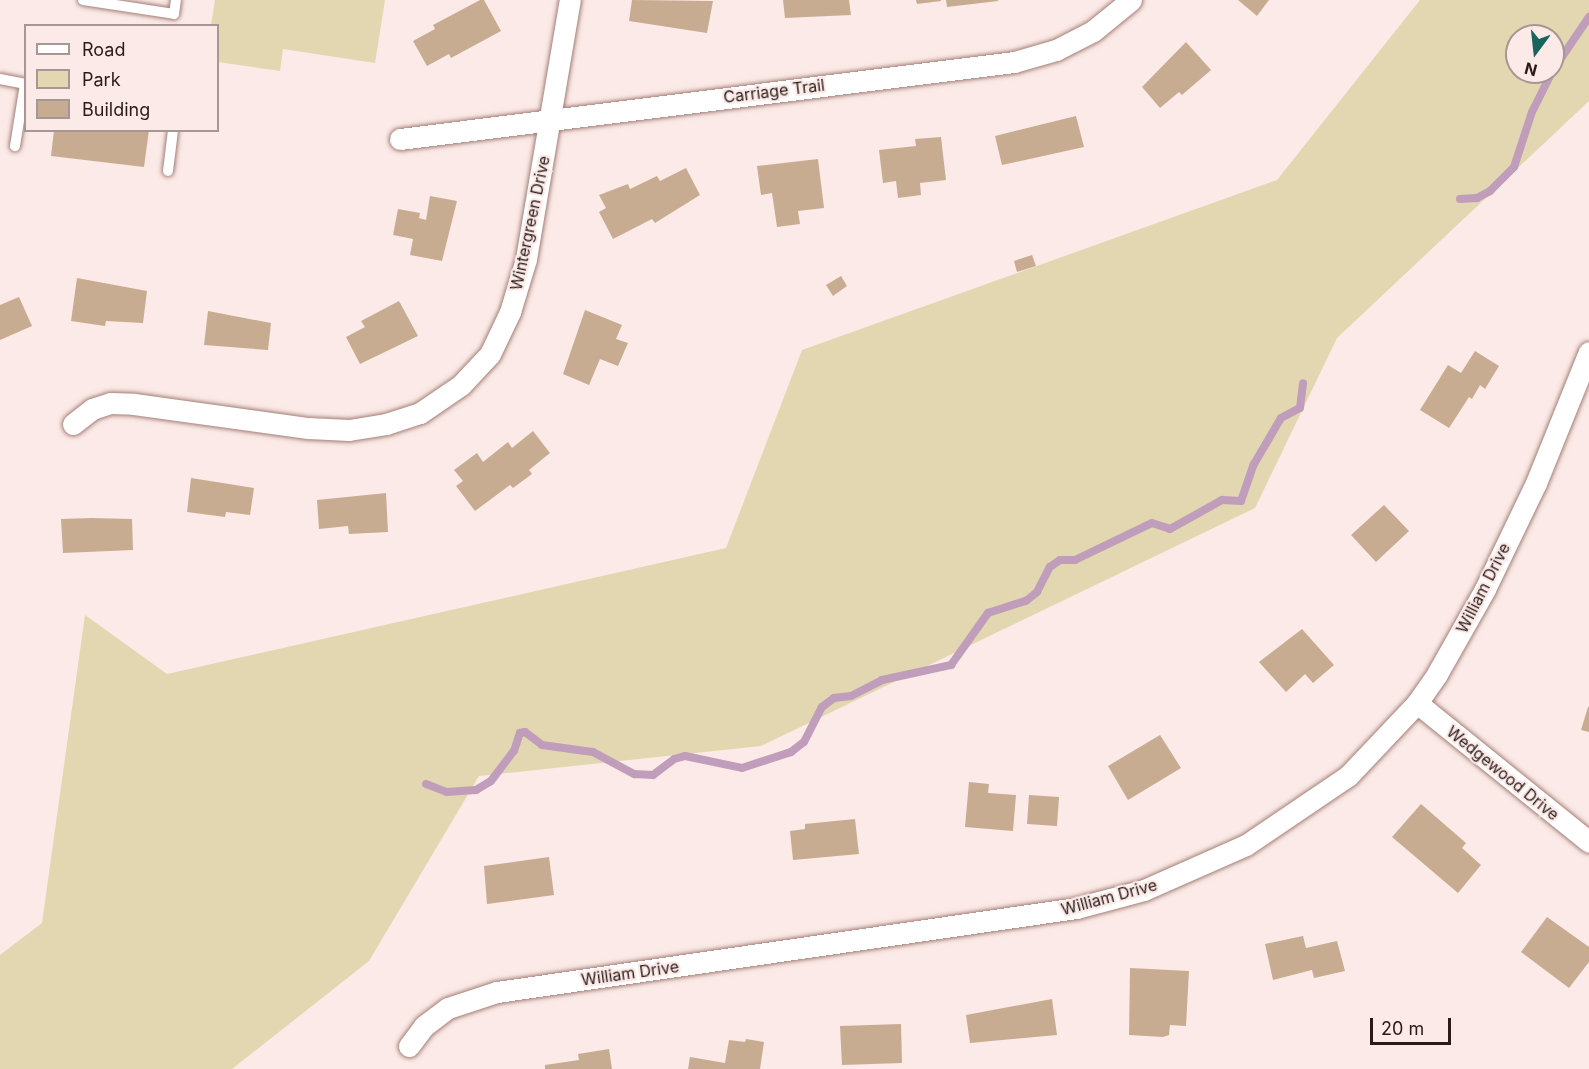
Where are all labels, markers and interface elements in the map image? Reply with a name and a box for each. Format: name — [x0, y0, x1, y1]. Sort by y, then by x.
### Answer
legend — [24, 24, 219, 132]
north arrow — [1505, 24, 1565, 84]
text: Road — [82, 39, 125, 60]
text: N — [1522, 58, 1539, 81]
text: Park — [82, 69, 121, 90]
street label: Carriage Trail — [722, 75, 826, 107]
text: Building — [82, 99, 150, 120]
street label: Wintergreen Drive — [506, 154, 554, 292]
street label: William Drive — [1452, 540, 1514, 636]
street label: Wedgewood Drive — [1443, 722, 1563, 824]
street label: William Drive — [1059, 875, 1159, 919]
street label: William Drive — [580, 957, 680, 989]
scale bar — [1373, 1006, 1454, 1044]
text: 20 m — [1381, 1018, 1424, 1039]

